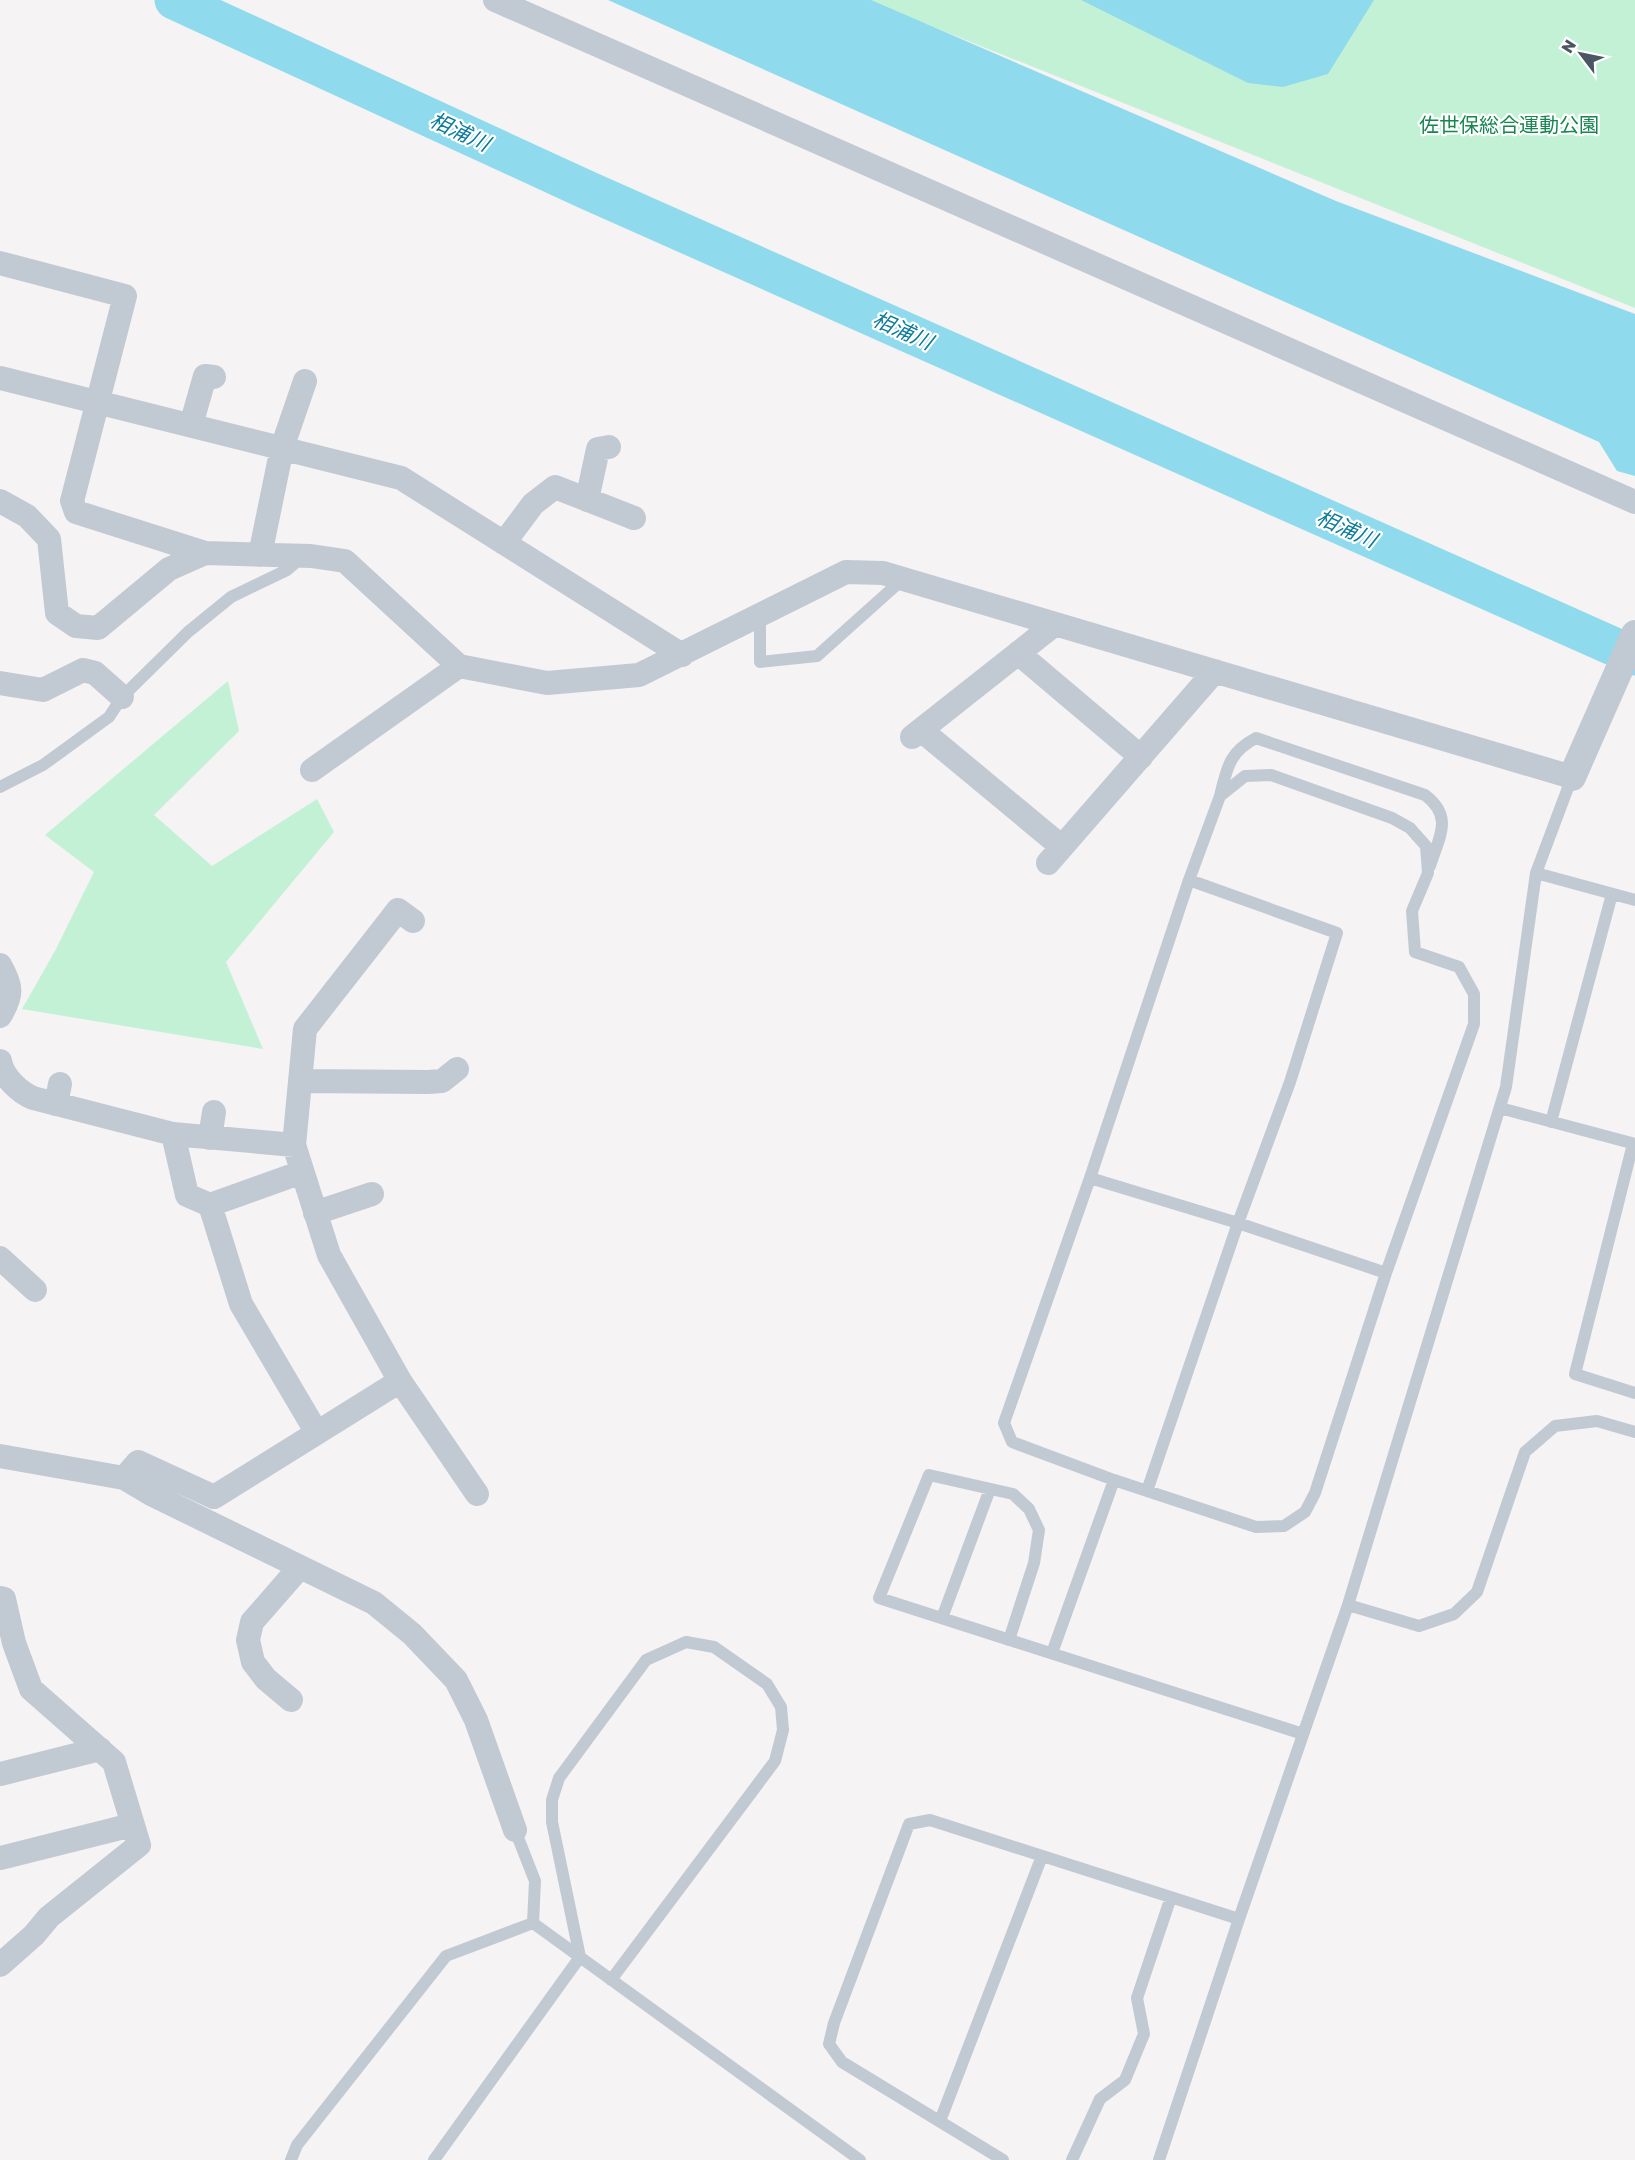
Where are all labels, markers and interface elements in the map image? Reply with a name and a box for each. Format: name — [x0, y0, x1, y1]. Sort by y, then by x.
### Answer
north arrow — [1551, 24, 1611, 84]
text: N — [1557, 36, 1580, 57]
water label: 相浦川 — [426, 106, 496, 157]
park label: 佐世保総合運動公園 — [1419, 112, 1599, 136]
water label: 相浦川 — [869, 305, 939, 356]
water label: 相浦川 — [1313, 503, 1383, 554]

